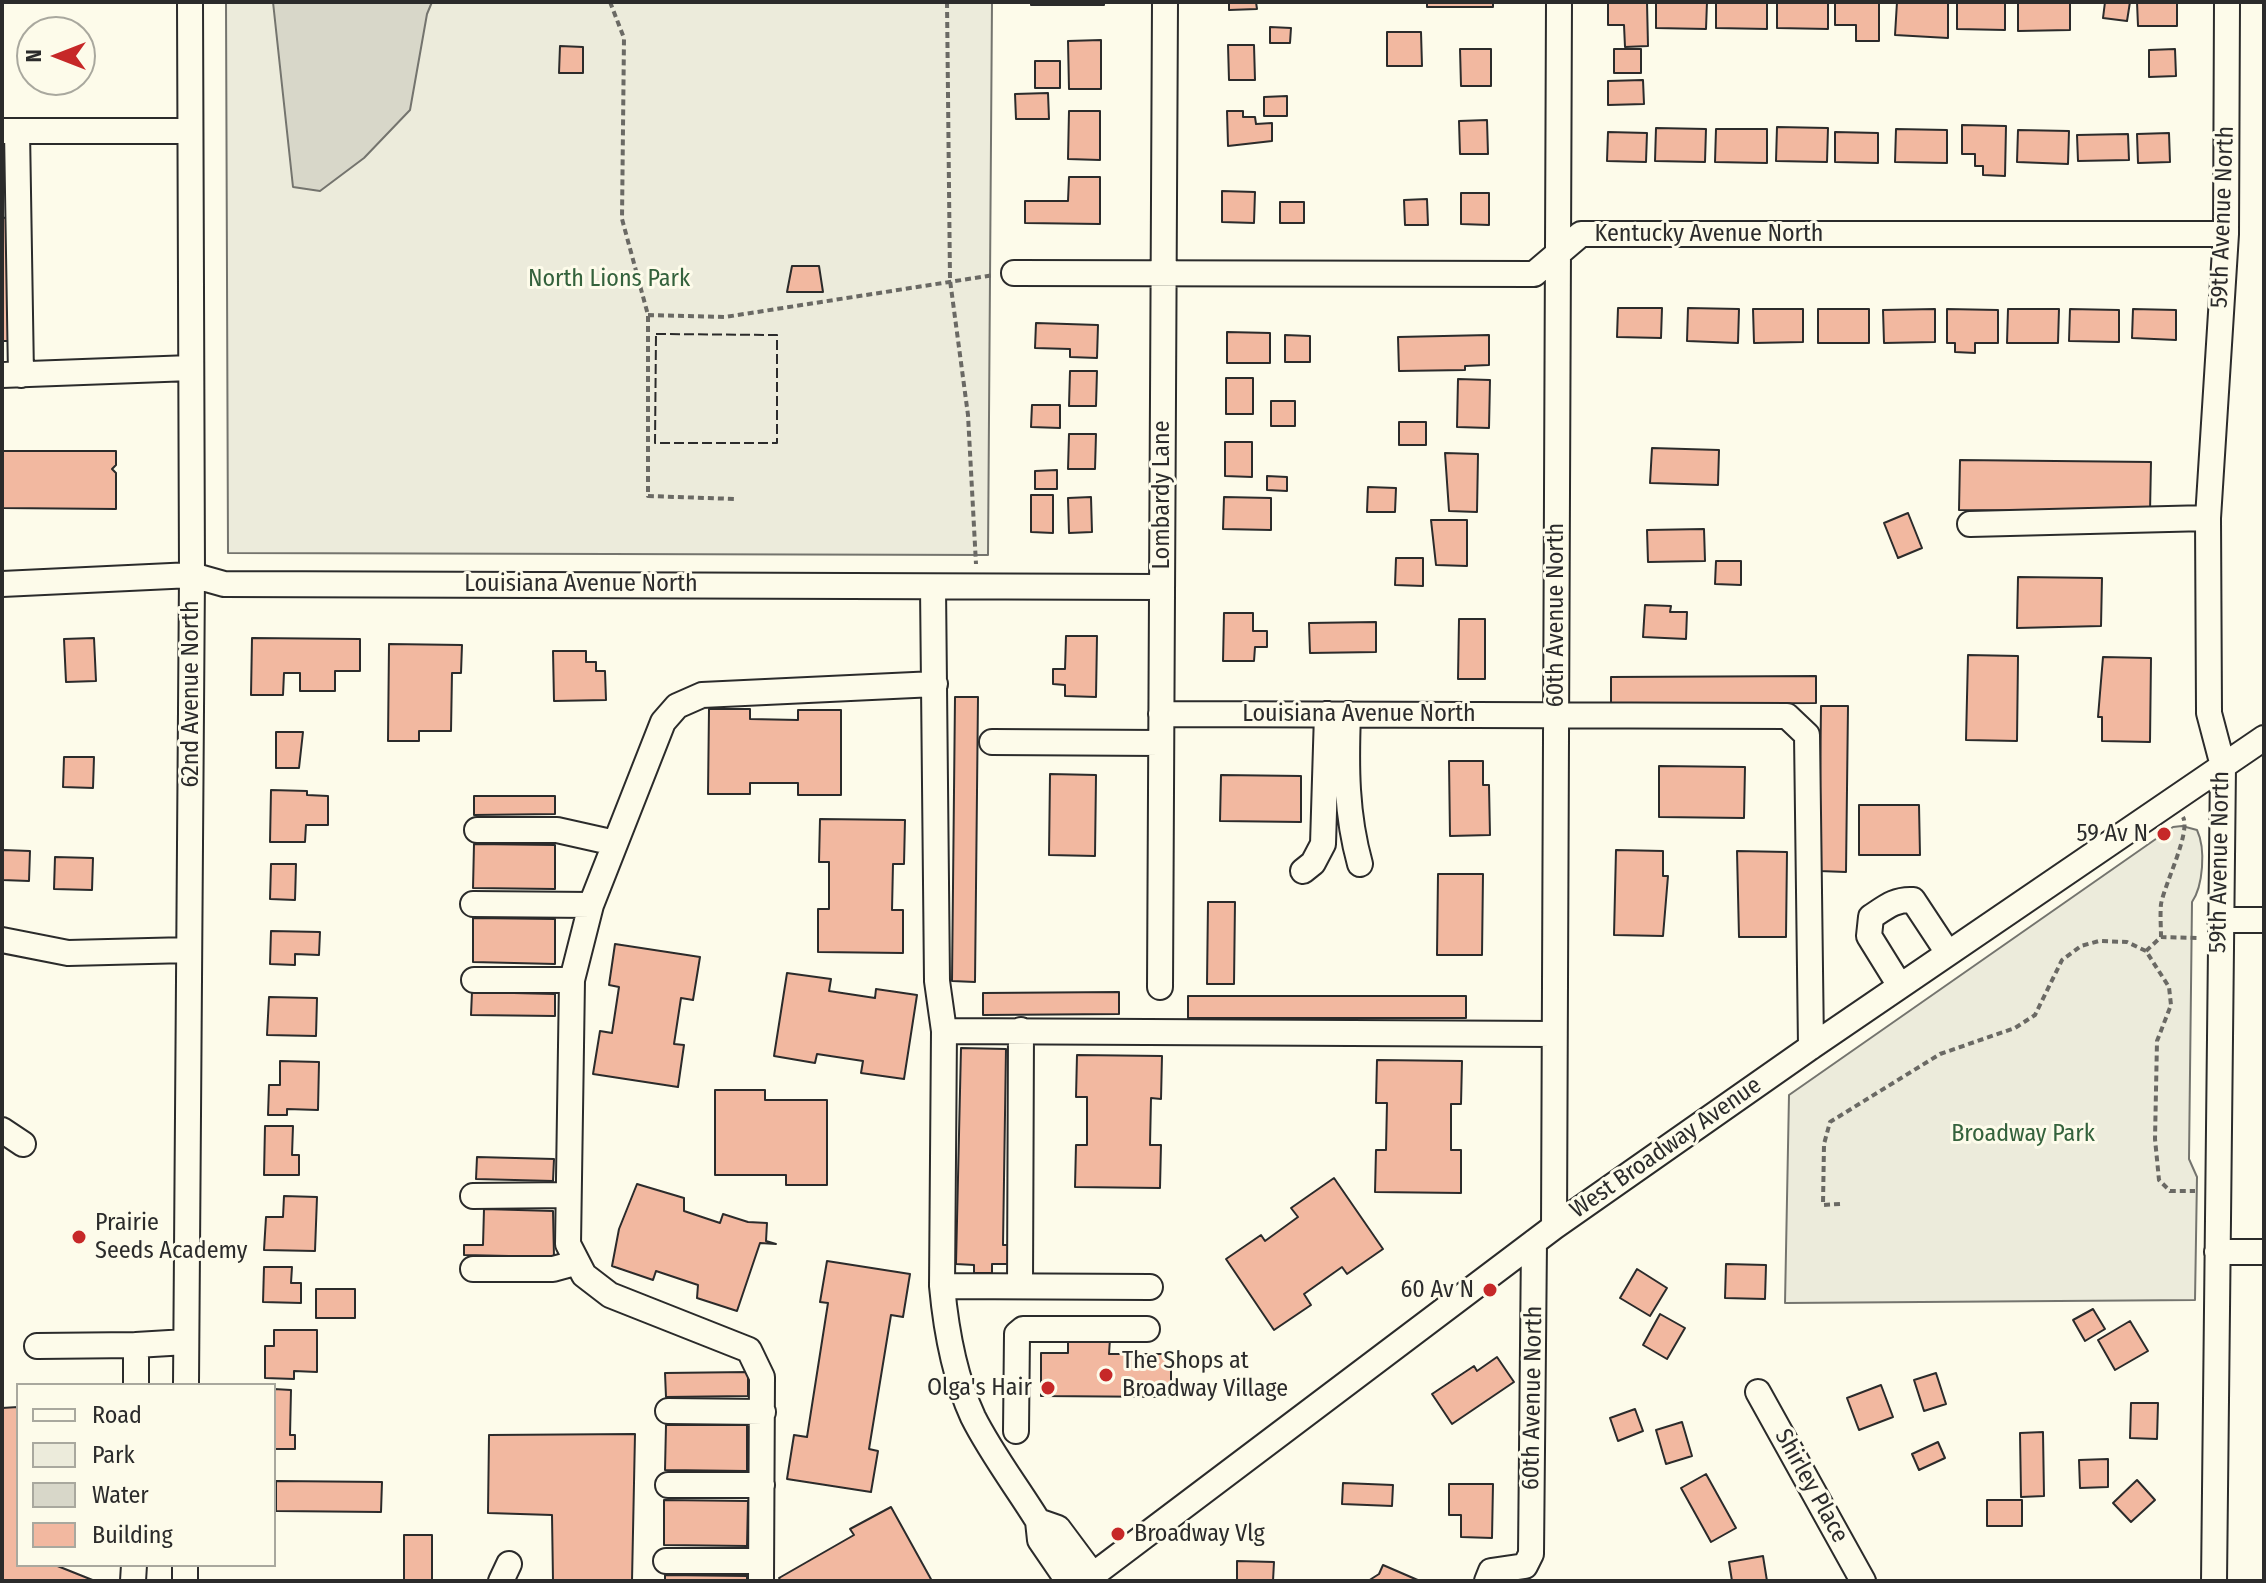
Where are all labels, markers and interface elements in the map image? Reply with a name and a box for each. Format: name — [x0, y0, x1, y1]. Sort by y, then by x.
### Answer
north arrow — [16, 16, 96, 96]
text: N — [20, 49, 47, 63]
street label: 59th Avenue North — [2205, 125, 2241, 309]
street label: Kentucky Avenue North — [1595, 220, 1823, 248]
park label: North Lions Park — [528, 265, 690, 293]
street label: Lombardy Lane — [1148, 420, 1176, 570]
street label: 60th Avenue North — [1542, 523, 1570, 707]
street label: Louisiana Avenue North — [464, 570, 698, 598]
street label: 62nd Avenue North — [177, 600, 205, 788]
street label: Louisiana Avenue North — [1242, 700, 1476, 728]
street label: 59th Avenue North — [2204, 771, 2236, 953]
place label: 59 Av N — [2077, 820, 2148, 848]
marker: 59 Av N — [2155, 825, 2173, 843]
street label: West Broadway Avenue — [1565, 1071, 1767, 1225]
park label: Broadway Park — [1951, 1120, 2095, 1148]
place label: Prairie Seeds Academy — [95, 1209, 247, 1265]
marker: Prairie Seeds Academy — [70, 1228, 88, 1246]
place label: 60 Av N — [1400, 1276, 1474, 1304]
marker: 60 Av N — [1481, 1281, 1499, 1299]
street label: 60th Avenue North — [1517, 1306, 1549, 1490]
place label: The Shops at Broadway Village — [1122, 1347, 1288, 1403]
marker: The Shops at Broadway Village — [1097, 1366, 1115, 1384]
place label: Olga's Hair — [927, 1374, 1032, 1402]
marker: Olga's Hair — [1039, 1379, 1057, 1397]
legend — [16, 1383, 276, 1567]
text: Road — [92, 1401, 142, 1429]
street label: Shirley Place — [1768, 1424, 1854, 1548]
text: Park — [92, 1441, 135, 1469]
text: Water — [92, 1481, 149, 1509]
place label: Broadway Vlg — [1134, 1520, 1265, 1548]
text: Building — [92, 1521, 173, 1549]
marker: Broadway Vlg — [1109, 1525, 1127, 1543]

